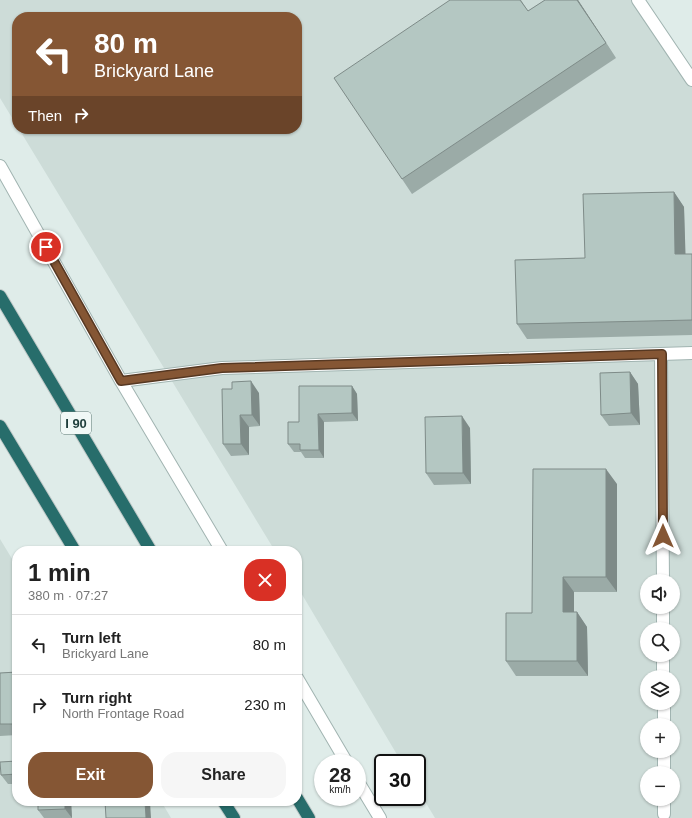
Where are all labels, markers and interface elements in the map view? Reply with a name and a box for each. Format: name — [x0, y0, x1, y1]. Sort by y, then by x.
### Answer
icon: left — [28, 28, 80, 80]
text: 80 m — [94, 28, 158, 59]
text: Brickyard Lane — [94, 61, 214, 81]
icon: right — [70, 104, 92, 126]
text: Then — [28, 107, 62, 124]
pin — [29, 230, 63, 264]
icon: arrive — [35, 236, 57, 258]
road number: I 90 — [61, 412, 91, 434]
position arrow — [642, 515, 684, 557]
text: 1 min — [28, 559, 91, 586]
button: close — [244, 559, 286, 601]
map controls — [640, 574, 680, 806]
button: sound — [640, 574, 680, 614]
text: 380 m · 07:27 — [28, 588, 108, 603]
button: search — [640, 622, 680, 662]
text: Turn left — [62, 629, 121, 646]
icon: left — [28, 634, 50, 656]
text: 80 m — [253, 636, 286, 653]
text: Brickyard Lane — [62, 646, 149, 661]
button: layers — [640, 670, 680, 710]
text: Turn right — [62, 689, 132, 706]
icon: right — [28, 694, 50, 716]
text: 230 m — [244, 696, 286, 713]
text: North Frontage Road — [62, 706, 184, 721]
button: + — [640, 718, 680, 758]
button: Exit — [28, 752, 153, 798]
button: Share — [161, 752, 286, 798]
speed limit sign: 30 — [374, 754, 426, 806]
text: 28 — [329, 764, 351, 786]
button: − — [640, 766, 680, 806]
text: km/h — [329, 784, 351, 795]

